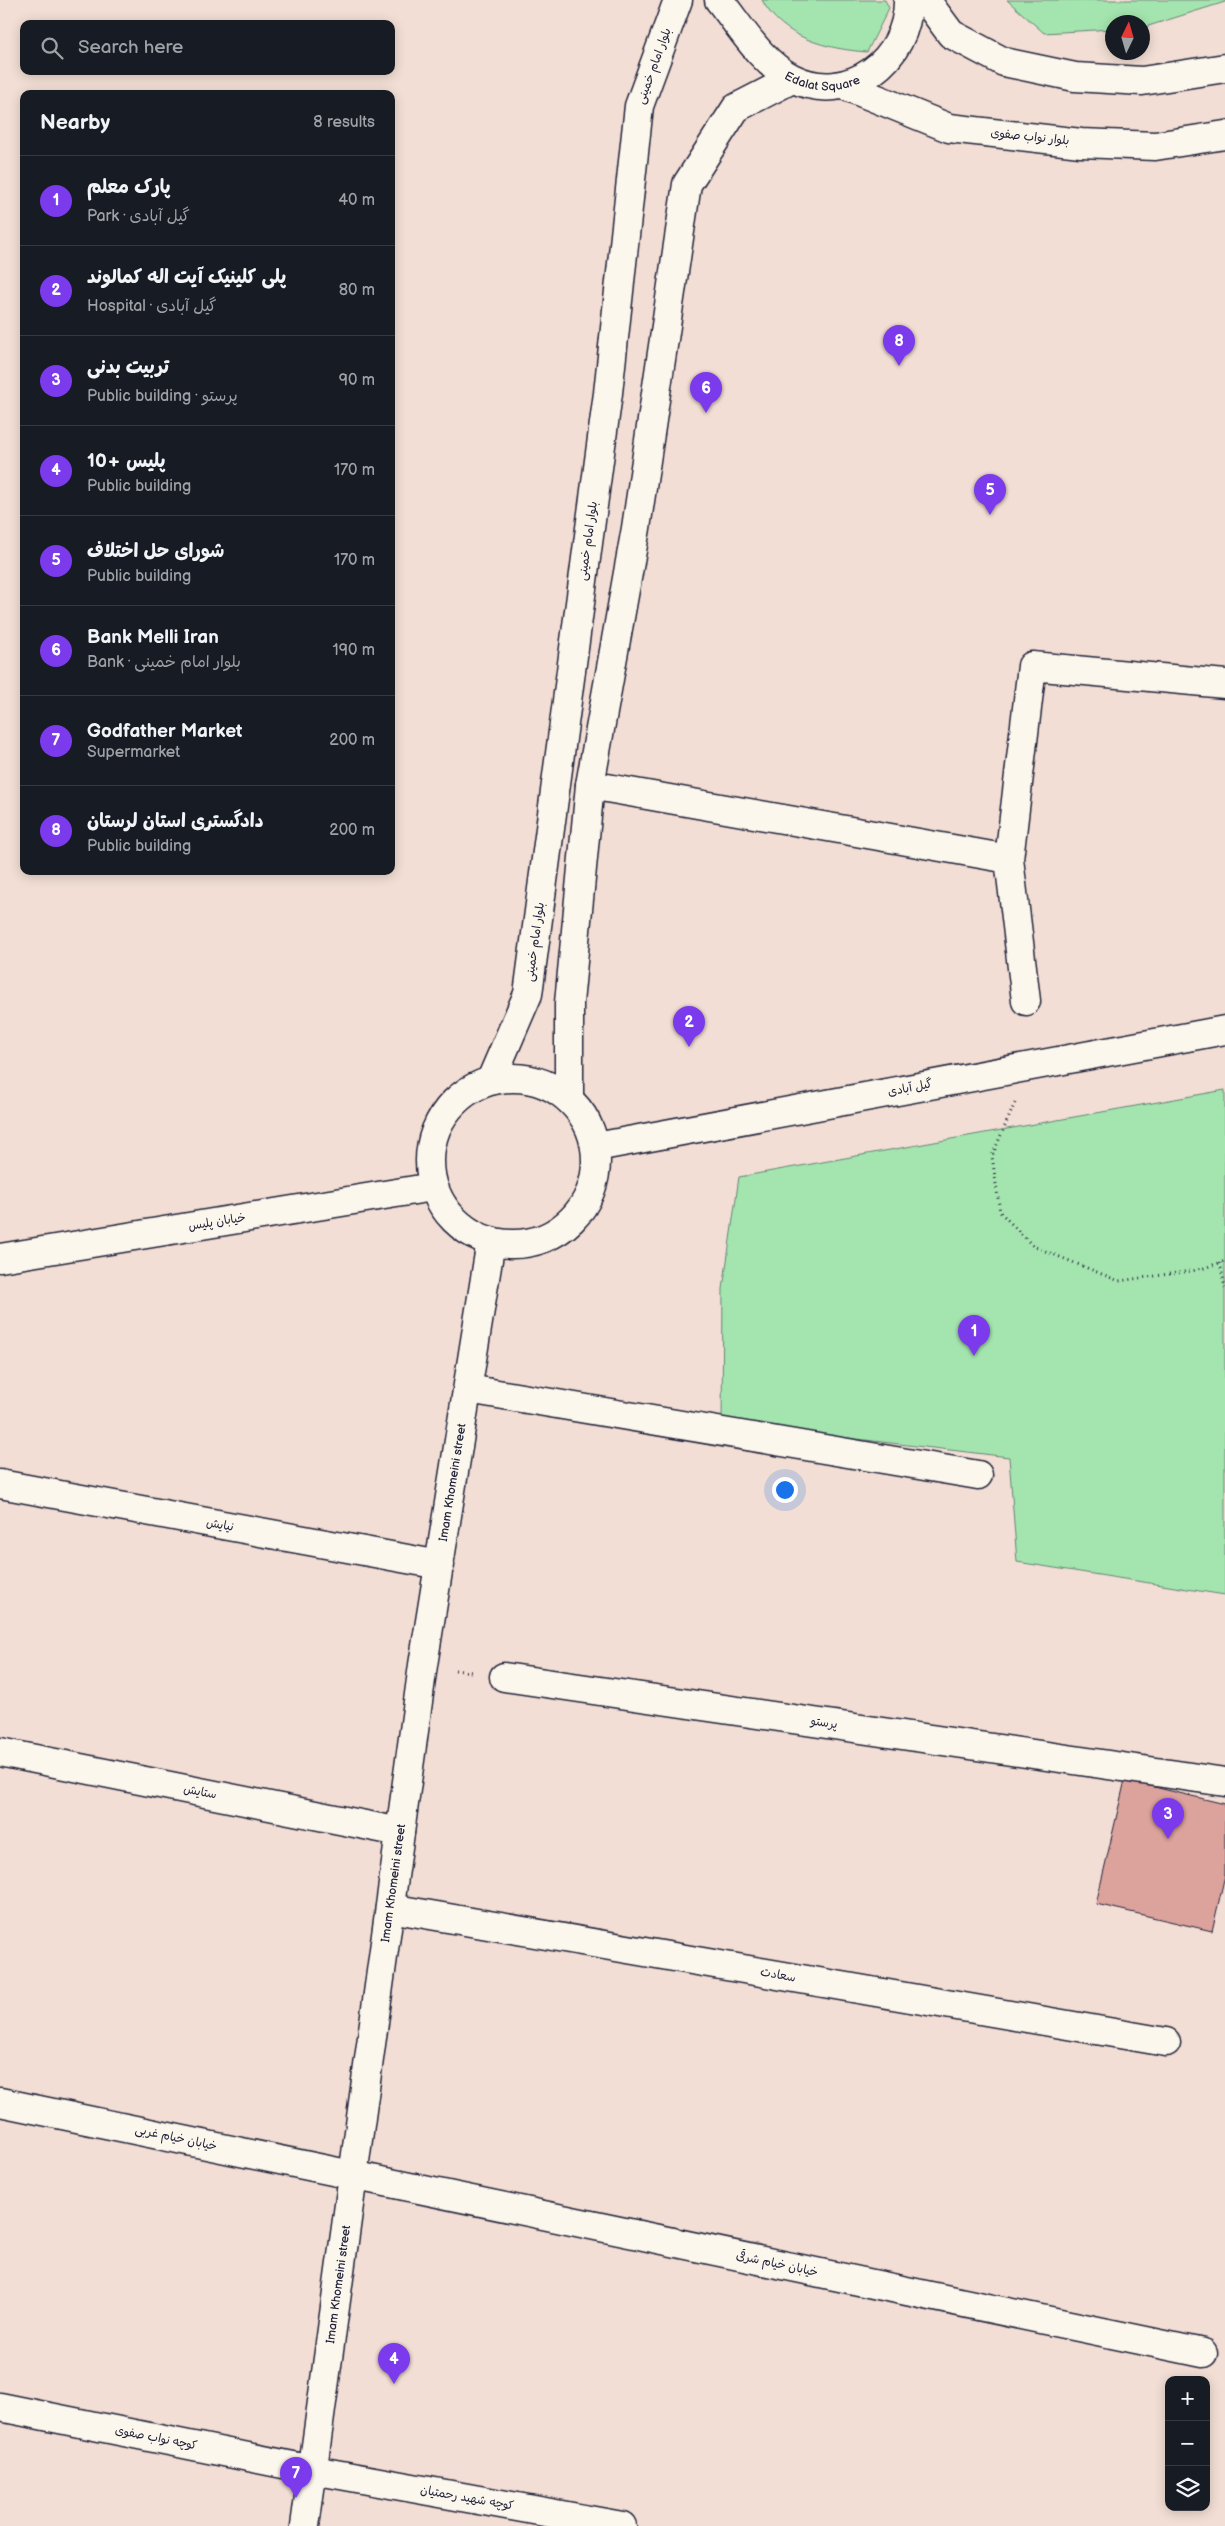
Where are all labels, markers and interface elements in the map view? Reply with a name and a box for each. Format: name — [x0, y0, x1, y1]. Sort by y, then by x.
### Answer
north arrow — [1105, 15, 1150, 60]
search box — [20, 20, 395, 75]
street label: بلوار امام خمینی — [633, 26, 676, 107]
icon: search — [38, 34, 66, 62]
text: Search here — [78, 36, 183, 59]
street label: Edalat Square — [782, 68, 862, 94]
text: Nearby — [40, 110, 110, 135]
text: 8 results — [313, 113, 375, 132]
street label: بلوار نواب صفوی — [990, 125, 1070, 149]
text: پارک معلم — [87, 176, 171, 199]
text: 1 — [53, 191, 59, 210]
text: 40 m — [338, 191, 375, 210]
text: Park · گیل آبادی — [87, 207, 190, 226]
text: پلی کلینیک آیت اله کمالوند — [87, 266, 286, 289]
text: 2 — [51, 281, 61, 300]
text: 80 m — [339, 281, 375, 300]
text: Hospital · گیل آبادی — [87, 297, 217, 316]
pin: 8 — [883, 325, 915, 366]
text: تربیت بدنی — [87, 356, 169, 379]
text: 3 — [51, 371, 61, 390]
text: 90 m — [339, 371, 375, 390]
pin: 6 — [690, 372, 722, 413]
text: Public building · پرستو — [87, 387, 238, 406]
text: پلیس +10 — [87, 450, 165, 473]
text: 4 — [51, 461, 61, 480]
text: 170 m — [334, 461, 375, 480]
pin: 5 — [974, 474, 1006, 515]
text: Public building — [87, 477, 191, 496]
street label: بلوار امام خمینی — [575, 500, 602, 582]
text: شورای حل اختلاف — [87, 540, 224, 563]
text: 5 — [51, 551, 61, 570]
text: 170 m — [334, 551, 375, 570]
text: Public building — [87, 567, 191, 586]
text: Bank Melli Iran — [87, 626, 219, 649]
text: 6 — [51, 641, 61, 660]
text: 190 m — [333, 641, 375, 660]
text: Bank · بلوار امام خمینی — [87, 653, 241, 672]
text: Godfather Market — [87, 720, 242, 743]
text: 7 — [52, 731, 60, 750]
text: 200 m — [329, 731, 375, 750]
text: Supermarket — [87, 743, 180, 762]
text: دادگستری استان لرستان — [87, 810, 263, 833]
text: 8 — [51, 821, 61, 840]
text: 200 m — [329, 821, 375, 840]
text: Public building — [87, 837, 191, 856]
street label: بلوار امام خمینی — [522, 901, 549, 983]
pin: 2 — [673, 1006, 705, 1047]
street label: گیل آبادی — [886, 1076, 934, 1100]
street label: خیابان پلیس — [187, 1210, 247, 1234]
pin: 1 — [958, 1315, 990, 1356]
street label: Imam Khomeini street — [435, 1422, 469, 1542]
your location — [772, 1477, 798, 1503]
street label: نیایش — [205, 1515, 235, 1535]
street label: پرستو — [809, 1714, 838, 1732]
street label: ستایش — [182, 1781, 218, 1803]
pin: 3 — [1152, 1798, 1184, 1839]
street label: Imam Khomeini street — [378, 1823, 409, 1943]
street label: سعادت — [759, 1965, 797, 1985]
street label: خیابان خیام غربی — [133, 2122, 218, 2155]
street label: Imam Khomeini street — [323, 2224, 354, 2344]
street label: خیابان خیام شرقی — [734, 2248, 819, 2281]
pin: 4 — [378, 2343, 410, 2384]
map controls — [1165, 2376, 1210, 2511]
button: + — [1165, 2376, 1210, 2421]
button: − — [1165, 2421, 1210, 2466]
street label: کوچه نواب صفوی — [114, 2423, 198, 2453]
pin: 7 — [280, 2457, 312, 2498]
button: layers — [1165, 2466, 1210, 2511]
street label: کوچه شهید رحمتیان — [419, 2482, 515, 2514]

